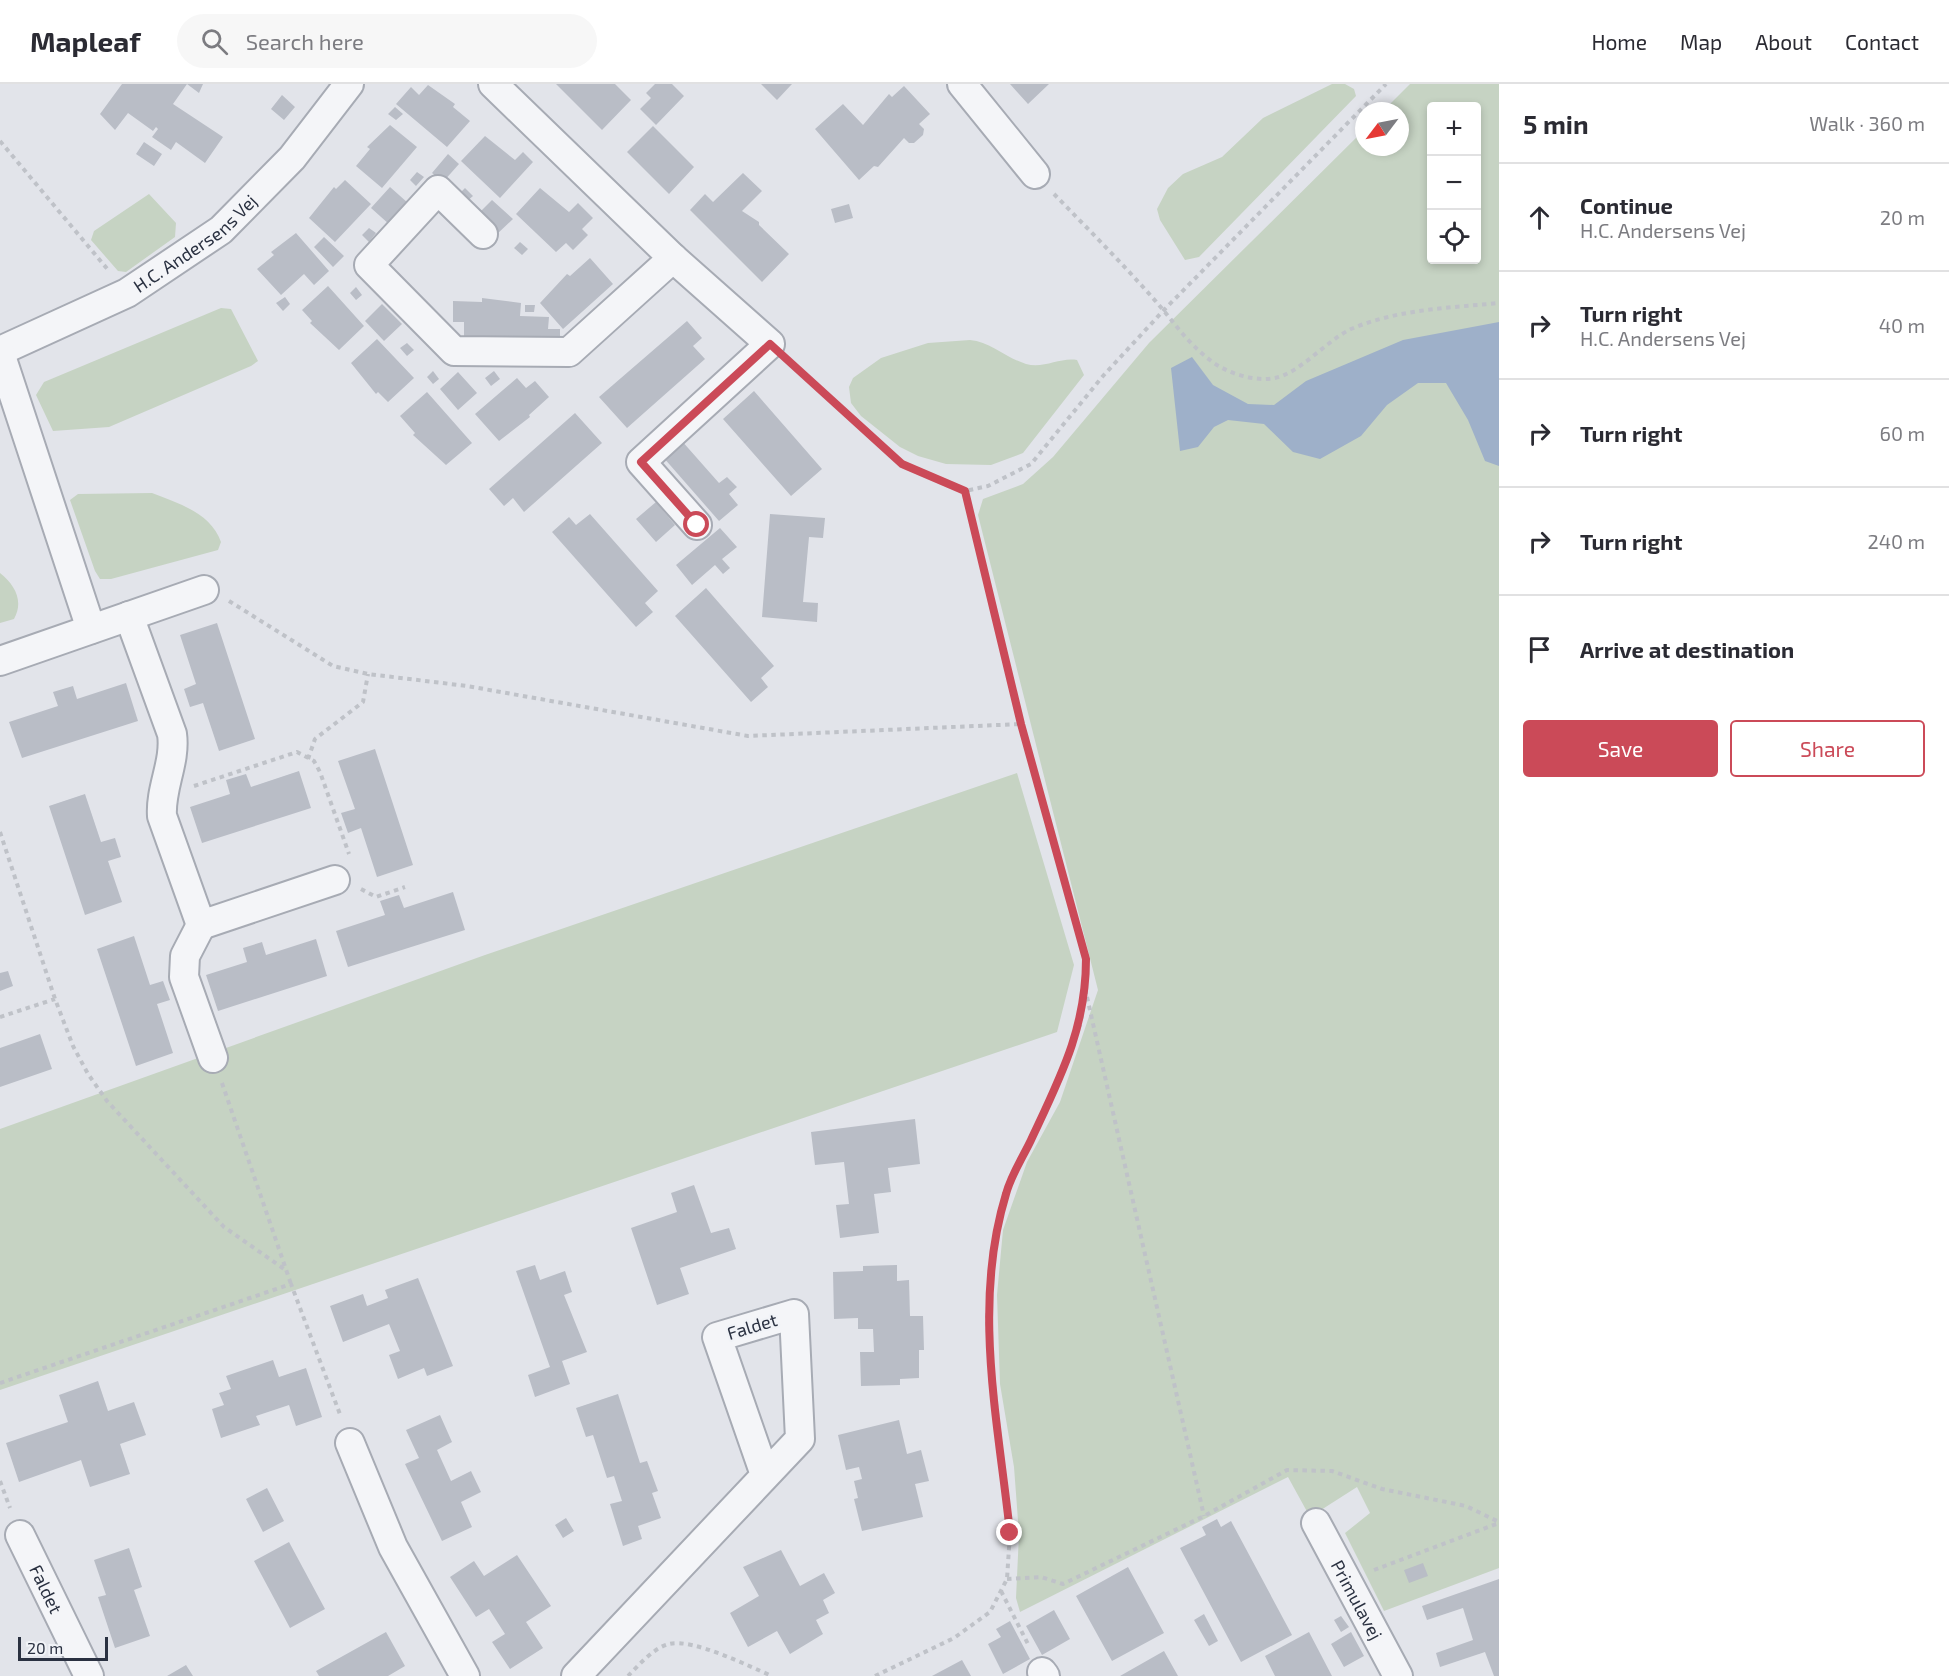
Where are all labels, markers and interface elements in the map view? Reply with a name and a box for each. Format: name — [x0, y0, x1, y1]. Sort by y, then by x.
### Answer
search box — [177, 14, 597, 68]
text: Mapleaf — [30, 24, 141, 58]
icon: search — [198, 25, 231, 58]
text: Search here — [246, 28, 364, 54]
text: Home — [1591, 29, 1647, 54]
text: Map — [1680, 29, 1722, 54]
text: About — [1755, 29, 1812, 54]
text: Contact — [1845, 29, 1919, 54]
north arrow — [1355, 102, 1409, 156]
map controls — [1427, 102, 1481, 264]
button: + — [1427, 102, 1481, 156]
text: 5 min — [1523, 108, 1589, 139]
text: Walk · 360 m — [1809, 111, 1925, 135]
button: − — [1427, 156, 1481, 210]
street label: H.C. Andersens Vej — [129, 190, 261, 297]
text: Continue — [1580, 192, 1673, 218]
icon: ahead — [1523, 201, 1556, 234]
text: 20 m — [1880, 205, 1925, 229]
button: locate — [1427, 210, 1481, 264]
text: H.C. Andersens Vej — [1580, 218, 1746, 242]
text: Turn right — [1580, 300, 1682, 326]
icon: right — [1523, 309, 1556, 342]
text: 40 m — [1879, 313, 1925, 337]
text: H.C. Andersens Vej — [1580, 326, 1746, 350]
icon: right — [1523, 417, 1556, 450]
text: Turn right — [1580, 420, 1682, 446]
text: 60 m — [1880, 421, 1925, 445]
route start — [683, 511, 709, 537]
icon: right — [1523, 525, 1556, 558]
text: Turn right — [1580, 528, 1682, 554]
text: 240 m — [1867, 529, 1925, 553]
icon: arrive — [1523, 633, 1556, 666]
text: Arrive at destination — [1580, 636, 1794, 662]
button: Save — [1523, 720, 1718, 777]
button: Share — [1730, 720, 1925, 777]
street label: Faldet — [724, 1308, 780, 1344]
route end — [996, 1519, 1022, 1545]
street label: Primulavej — [1327, 1556, 1387, 1643]
street label: Faldet — [25, 1561, 68, 1617]
scale bar — [18, 1634, 108, 1662]
text: 20 m — [27, 1638, 63, 1657]

